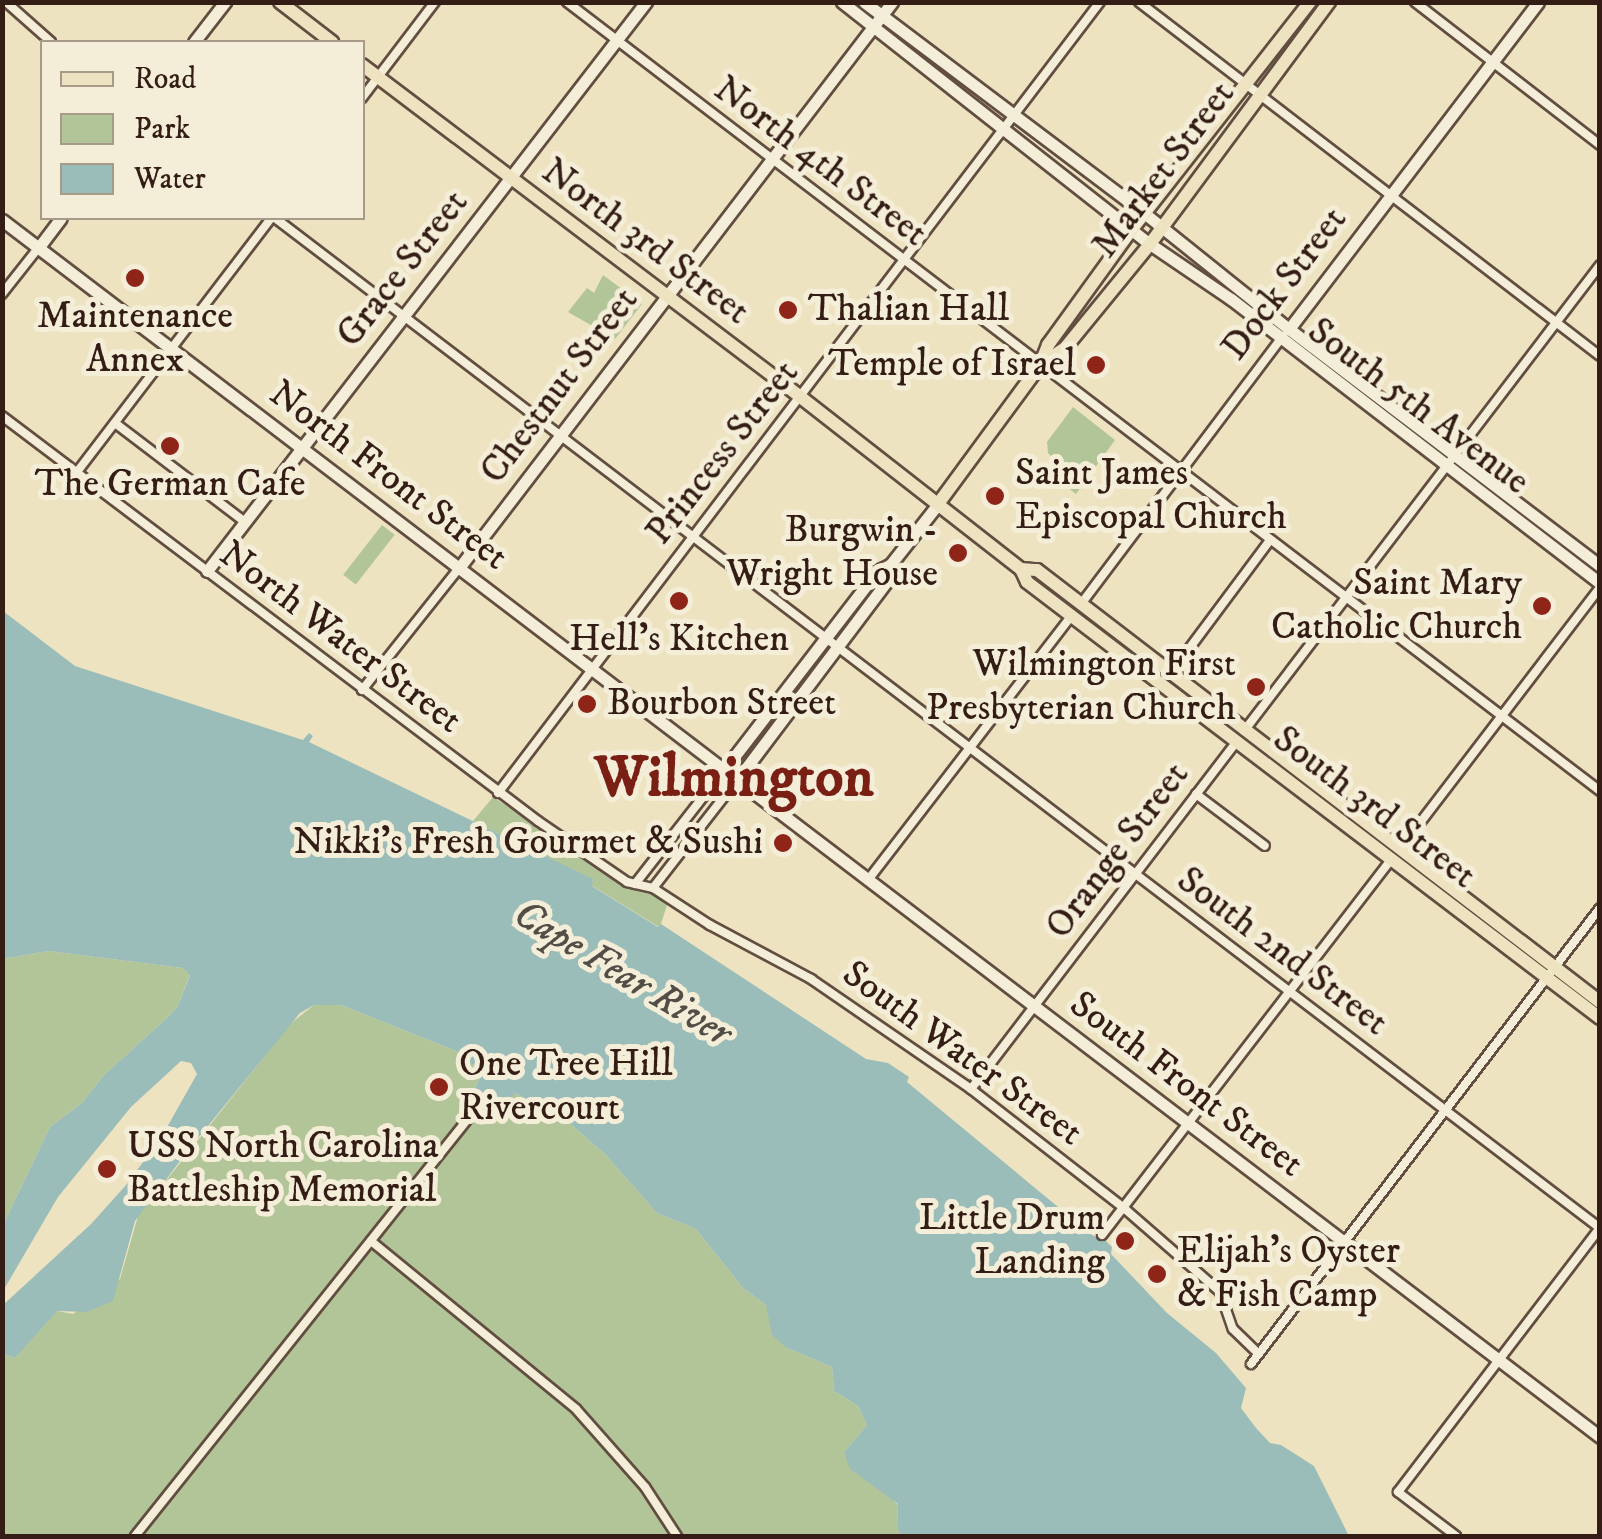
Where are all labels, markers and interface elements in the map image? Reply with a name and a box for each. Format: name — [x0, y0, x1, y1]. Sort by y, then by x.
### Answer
legend — [40, 40, 365, 220]
text: Road — [134, 61, 196, 98]
street label: North 4th Street — [704, 67, 936, 257]
street label: Market Street — [1083, 73, 1245, 267]
text: Park — [134, 111, 190, 148]
street label: North 3rd Street — [532, 149, 758, 335]
text: Water — [134, 161, 206, 198]
street label: Grace Street — [327, 181, 479, 357]
street label: Dock Street — [1213, 198, 1357, 370]
marker: Maintenance Annex — [124, 267, 146, 289]
street label: Chestnut Street — [471, 279, 649, 493]
place label: Thalian Hall — [808, 287, 1009, 333]
place label: Maintenance Annex — [37, 294, 233, 383]
marker: Thalian Hall — [777, 299, 799, 321]
street label: South 5th Avenue — [1298, 309, 1538, 505]
place label: Temple of Israel — [828, 342, 1076, 388]
street label: Princess Street — [637, 352, 809, 554]
marker: Temple of Israel — [1085, 354, 1107, 376]
street label: North Front Street — [260, 371, 516, 581]
marker: The German Cafe — [159, 435, 181, 457]
place label: Saint James Episcopal Church — [1015, 451, 1287, 540]
place label: The German Cafe — [35, 462, 305, 508]
marker: Saint James Episcopal Church — [984, 485, 1006, 507]
place label: Burgwin - Wright House — [726, 508, 938, 598]
street label: North Water Street — [210, 532, 470, 744]
marker: Burgwin - Wright House — [947, 542, 969, 564]
place label: Saint Mary Catholic Church — [1271, 561, 1522, 650]
marker: Hell's Kitchen — [668, 590, 690, 612]
marker: Saint Mary Catholic Church — [1531, 595, 1553, 617]
place label: Hell's Kitchen — [569, 617, 789, 663]
place label: Wilmington First Presbyterian Church — [926, 642, 1236, 732]
marker: Wilmington First Presbyterian Church — [1245, 676, 1267, 698]
place label: Bourbon Street — [607, 681, 836, 727]
marker: Bourbon Street — [576, 693, 598, 715]
street label: South 3rd Street — [1264, 717, 1484, 899]
district label: Wilmington — [594, 744, 874, 814]
street label: Orange Street — [1037, 754, 1199, 948]
place label: Nikki’s Fresh Gourmet & Sushi — [293, 820, 763, 866]
marker: Nikki’s Fresh Gourmet & Sushi — [772, 832, 794, 854]
street label: South 2nd Street — [1167, 858, 1397, 1046]
water label: Cape Fear River — [504, 890, 740, 1058]
street label: South Water Street — [833, 952, 1091, 1156]
street label: South Front Street — [1060, 982, 1312, 1188]
place label: One Tree Hill Rivercourt — [459, 1042, 673, 1132]
marker: One Tree Hill Rivercourt — [428, 1076, 450, 1098]
place label: USS North Carolina Battleship Memorial — [127, 1124, 439, 1214]
marker: USS North Carolina Battleship Memorial — [96, 1158, 118, 1180]
place label: Little Drum Landing — [919, 1196, 1105, 1286]
place label: Elijah's Oyster & Fish Camp — [1177, 1229, 1400, 1318]
marker: Little Drum Landing — [1114, 1230, 1136, 1252]
marker: Elijah's Oyster & Fish Camp — [1146, 1263, 1168, 1285]

